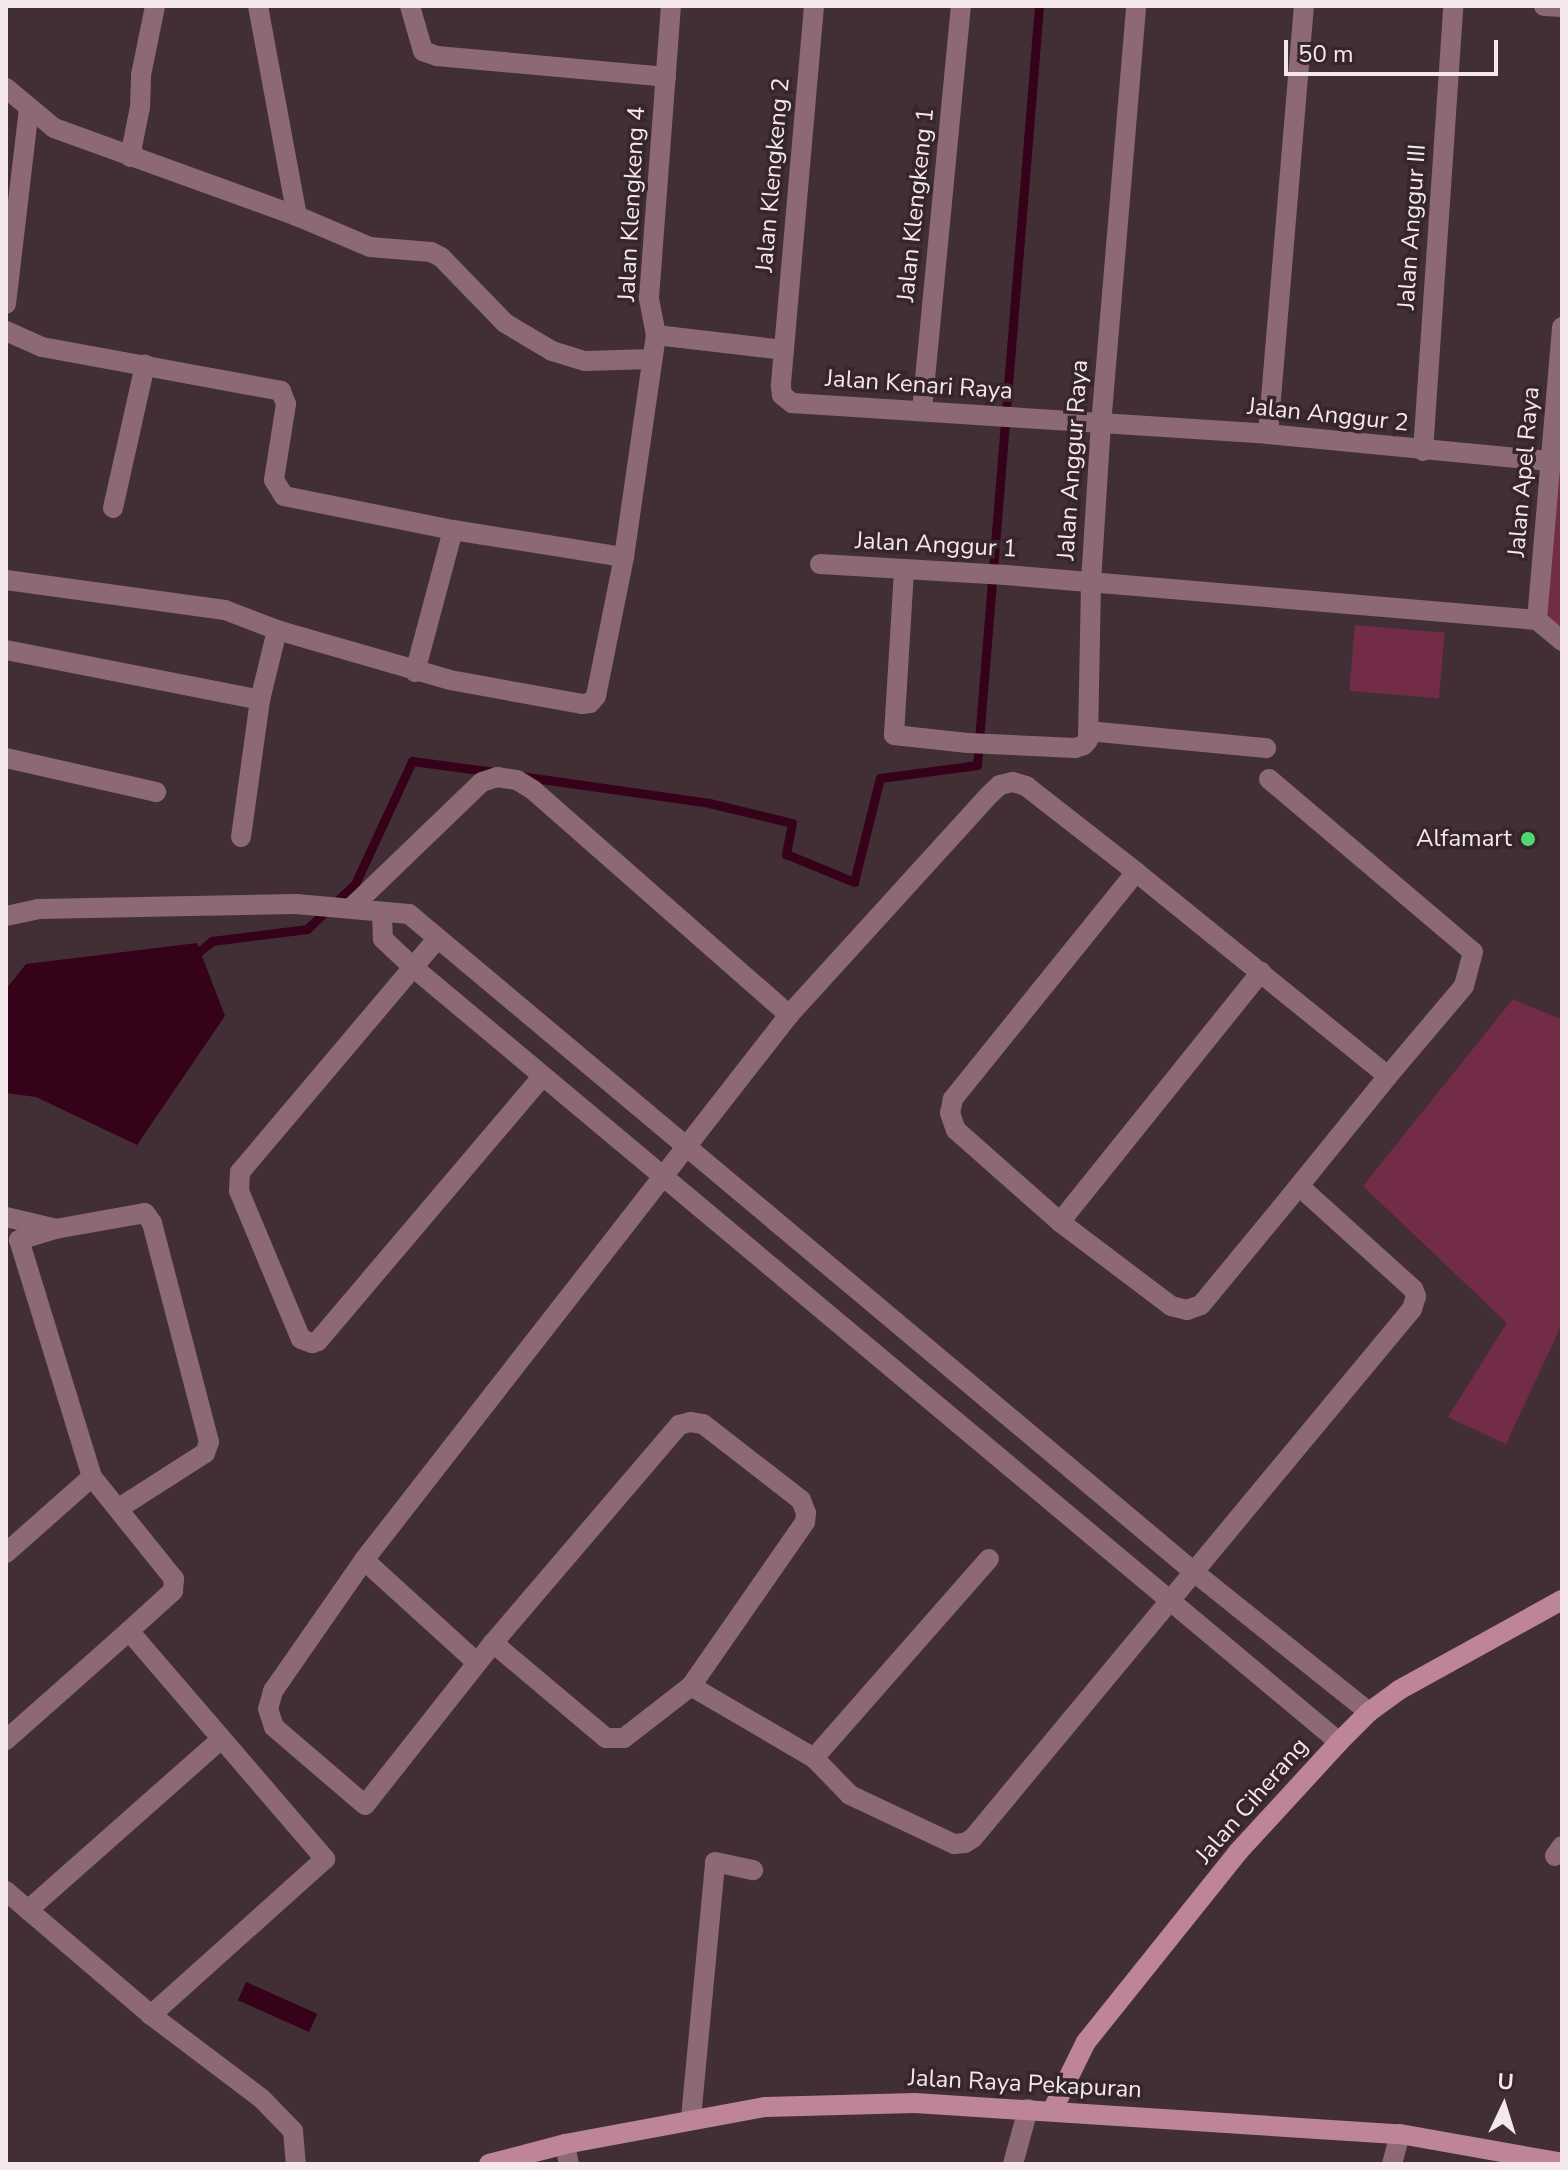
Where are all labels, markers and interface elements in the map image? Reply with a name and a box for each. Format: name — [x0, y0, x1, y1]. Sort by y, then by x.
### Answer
scale bar — [1288, 24, 1502, 74]
text: 50 m — [1298, 38, 1354, 70]
street label: Jalan Klengkeng 2 — [750, 76, 796, 274]
street label: Jalan Klengkeng 4 — [613, 106, 651, 302]
street label: Jalan Klengkeng 1 — [891, 106, 941, 304]
street label: Jalan Anggur III — [1392, 143, 1432, 311]
street label: Jalan Anggur Raya — [1052, 359, 1094, 561]
street label: Jalan Kenari Raya — [824, 364, 1014, 406]
street label: Jalan Apel Raya — [1502, 386, 1546, 558]
street label: Jalan Anggur 2 — [1246, 392, 1410, 438]
street label: Jalan Anggur 1 — [854, 526, 1018, 564]
place label: Alfamart — [1416, 825, 1512, 853]
marker: Alfamart — [1519, 830, 1537, 848]
street label: Jalan Ciherang — [1190, 1732, 1314, 1870]
street label: Jalan Raya Pekapuran — [907, 2063, 1143, 2105]
north arrow — [1464, 2066, 1544, 2146]
text: U — [1497, 2067, 1515, 2098]

